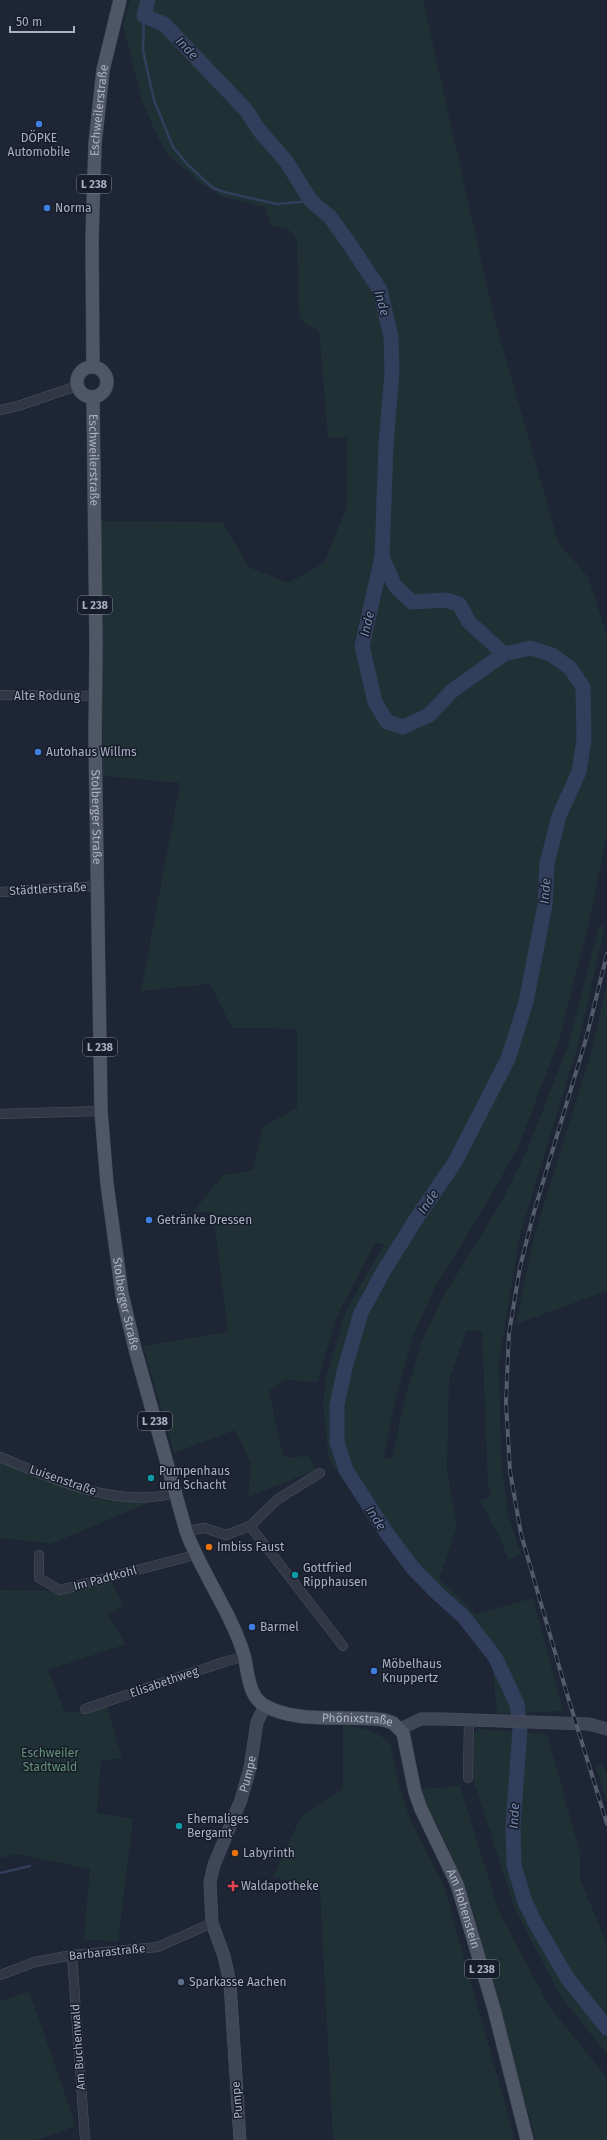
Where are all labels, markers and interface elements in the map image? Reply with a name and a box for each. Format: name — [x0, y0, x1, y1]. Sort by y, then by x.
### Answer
scale bar — [10, 8, 74, 34]
text: 50 m — [16, 15, 42, 29]
water label: Inde — [173, 34, 202, 63]
street label: Eschweilerstraße — [88, 63, 111, 156]
marker: DÖPKE Automobile — [34, 119, 44, 129]
place label: DÖPKE Automobile — [8, 129, 70, 159]
road number: L 238 — [77, 175, 111, 193]
place label: Norma — [55, 201, 92, 215]
marker: Norma — [42, 203, 52, 213]
water label: Inde — [371, 289, 393, 318]
street label: Eschweilerstraße — [86, 414, 101, 506]
road number: L 238 — [78, 596, 112, 614]
water label: Inde — [357, 610, 377, 638]
street label: Alte Rodung — [14, 689, 81, 703]
place label: Autohaus Willms — [46, 745, 137, 759]
marker: Autohaus Willms — [33, 747, 43, 757]
street label: Stolberger Straße — [89, 769, 104, 865]
water label: Inde — [537, 877, 553, 904]
street label: Städtlerstraße — [9, 880, 87, 898]
road number: L 238 — [83, 1038, 117, 1056]
water label: Inde — [414, 1187, 442, 1217]
place label: Getränke Dressen — [157, 1213, 252, 1227]
marker: Getränke Dressen — [144, 1215, 154, 1225]
street label: Stolberger Straße — [110, 1256, 142, 1352]
road number: L 238 — [138, 1412, 172, 1430]
street label: Luisenstraße — [28, 1462, 98, 1498]
place label: Pumpenhaus und Schacht — [159, 1464, 230, 1492]
marker: Pumpenhaus und Schacht — [146, 1473, 156, 1483]
water label: Inde — [363, 1503, 389, 1533]
place label: Imbiss Faust — [217, 1540, 285, 1554]
marker: Imbiss Faust — [204, 1542, 214, 1552]
place label: Gottfried Ripphausen — [303, 1561, 368, 1589]
street label: Im Padtkohl — [72, 1563, 139, 1593]
marker: Gottfried Ripphausen — [290, 1570, 300, 1580]
place label: Barmel — [260, 1620, 299, 1634]
marker: Barmel — [247, 1622, 257, 1632]
place label: Möbelhaus Knuppertz — [382, 1657, 442, 1685]
street label: Elisabethweg — [128, 1663, 201, 1700]
marker: Möbelhaus Knuppertz — [369, 1666, 379, 1676]
street label: Phönixstraße — [322, 1711, 395, 1730]
park label: Eschweiler Stadtwald — [21, 1746, 79, 1774]
street label: Pumpe — [236, 1755, 259, 1794]
water label: Inde — [506, 1803, 522, 1829]
place label: Ehemaliges Bergamt — [187, 1812, 249, 1840]
marker: Ehemaliges Bergamt — [174, 1821, 184, 1831]
place label: Labyrinth — [243, 1846, 295, 1860]
marker: Labyrinth — [230, 1848, 240, 1858]
street label: Am Hohenstein — [444, 1866, 483, 1950]
place label: Waldapotheke — [241, 1879, 319, 1893]
marker: Waldapotheke — [228, 1881, 238, 1891]
street label: Barbarastraße — [68, 1941, 146, 1963]
road number: L 238 — [465, 1960, 499, 1978]
place label: Sparkasse Aachen — [189, 1975, 287, 1989]
marker: Sparkasse Aachen — [176, 1977, 186, 1987]
street label: Am Buchenwald — [68, 2003, 88, 2091]
street label: Pumpe — [228, 2081, 246, 2119]

